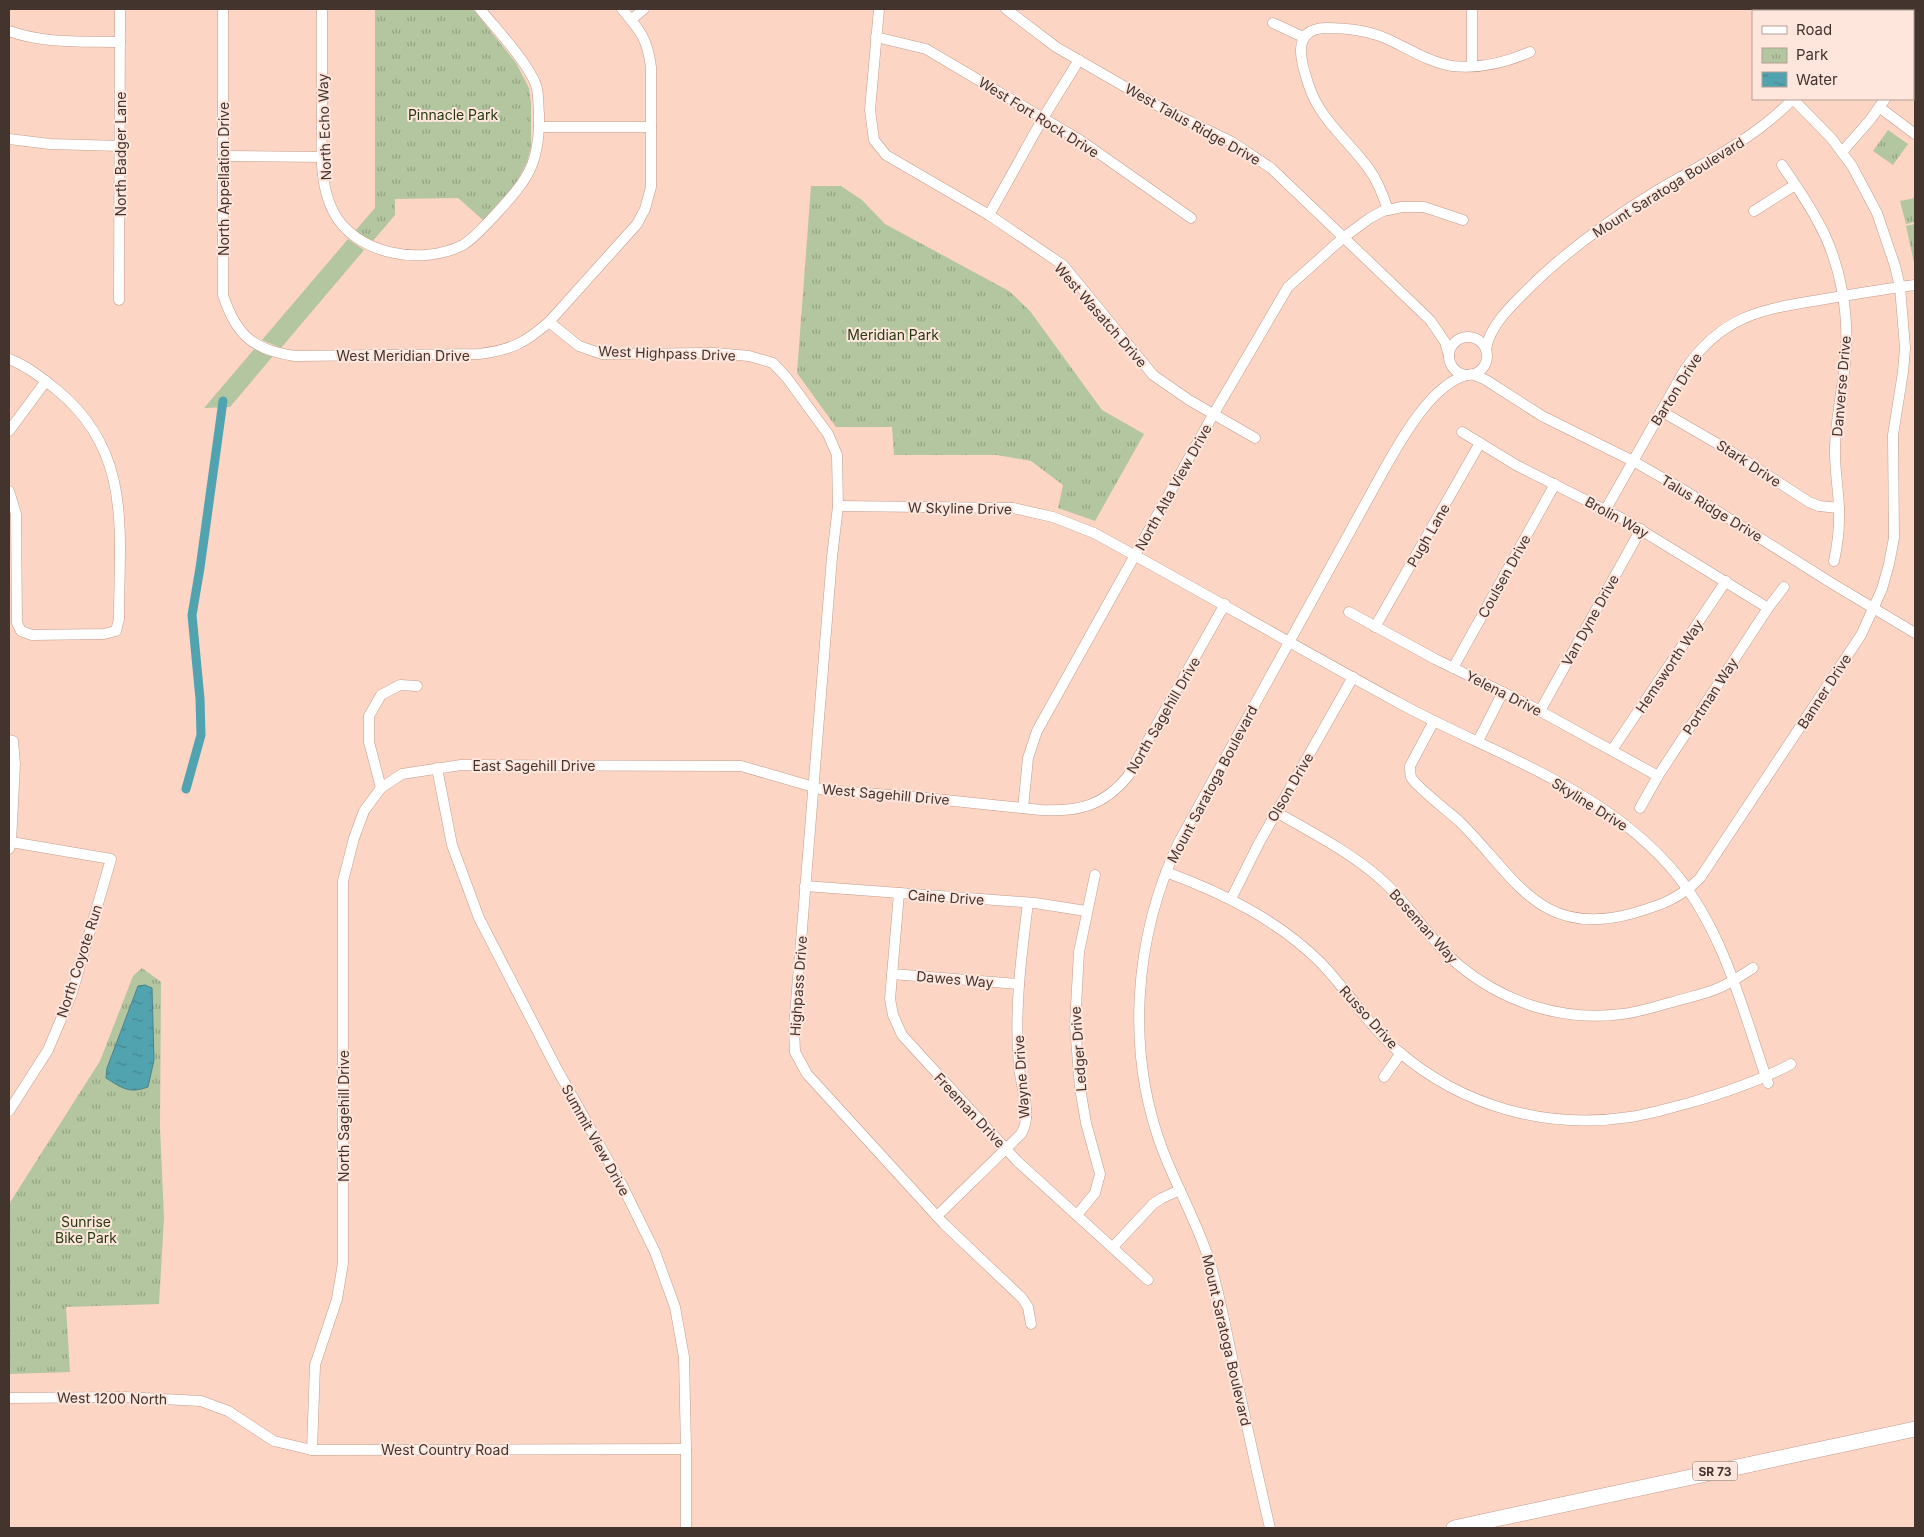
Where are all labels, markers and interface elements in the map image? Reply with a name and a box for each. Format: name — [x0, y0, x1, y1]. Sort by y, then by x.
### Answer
legend — [1752, 10, 1914, 100]
text: Road — [1796, 20, 1832, 39]
text: Park — [1796, 45, 1829, 64]
text: Water — [1796, 70, 1838, 89]
street label: North Echo Way — [314, 73, 334, 181]
street label: West Fort Rock Drive — [976, 73, 1102, 161]
street label: West Talus Ridge Drive — [1122, 80, 1264, 168]
street label: North Badger Lane — [112, 92, 129, 217]
street label: North Appellation Drive — [215, 102, 232, 256]
park label: Pinnacle Park — [408, 106, 498, 123]
street label: Mount Saratoga Boulevard — [1589, 133, 1747, 241]
street label: West Wasatch Drive — [1051, 259, 1151, 371]
park label: Meridian Park — [847, 326, 939, 343]
street label: Danverse Drive — [1828, 335, 1854, 437]
street label: West Highpass Drive — [598, 342, 736, 364]
street label: West Meridian Drive — [336, 347, 470, 364]
street label: Barton Drive — [1647, 350, 1705, 428]
street label: North Alta View Drive — [1131, 421, 1215, 553]
street label: Stark Drive — [1714, 436, 1784, 490]
street label: Talus Ridge Drive — [1658, 471, 1766, 545]
street label: Brolin Way — [1582, 493, 1652, 542]
street label: W Skyline Drive — [908, 499, 1012, 517]
street label: Pugh Lane — [1403, 500, 1453, 570]
street label: Coulsen Drive — [1474, 531, 1534, 621]
street label: Van Dyne Drive — [1558, 571, 1622, 669]
street label: Hemsworth Way — [1632, 616, 1707, 716]
street label: Banner Drive — [1794, 650, 1854, 732]
street label: North Sagehill Drive — [1123, 654, 1203, 776]
street label: Portman Way — [1679, 654, 1741, 738]
street label: Yelena Drive — [1463, 667, 1545, 719]
street label: Mount Saratoga Boulevard — [1163, 702, 1261, 866]
street label: Olson Drive — [1263, 749, 1317, 825]
street label: East Sagehill Drive — [473, 757, 595, 774]
street label: Skyline Drive — [1549, 774, 1631, 834]
street label: West Sagehill Drive — [822, 780, 950, 808]
street label: Boseman Way — [1386, 885, 1462, 967]
street label: Caine Drive — [907, 886, 985, 908]
street label: North Coyote Run — [53, 902, 105, 1020]
street label: Highpass Drive — [786, 935, 810, 1037]
street label: Dawes Way — [916, 967, 994, 991]
street label: Russo Drive — [1336, 982, 1402, 1052]
street label: Ledger Drive — [1067, 1006, 1089, 1092]
street label: Wayne Drive — [1010, 1035, 1032, 1119]
street label: North Sagehill Drive — [335, 1050, 352, 1182]
street label: Freeman Drive — [931, 1069, 1009, 1151]
street label: Summit View Drive — [558, 1081, 634, 1199]
park label: Sunrise Bike Park — [55, 1213, 117, 1246]
street label: Mount Saratoga Boulevard — [1199, 1252, 1255, 1428]
street label: West 1200 North — [57, 1389, 167, 1407]
street label: West Country Road — [381, 1441, 509, 1458]
road number: SR 73 — [1692, 1462, 1738, 1480]

